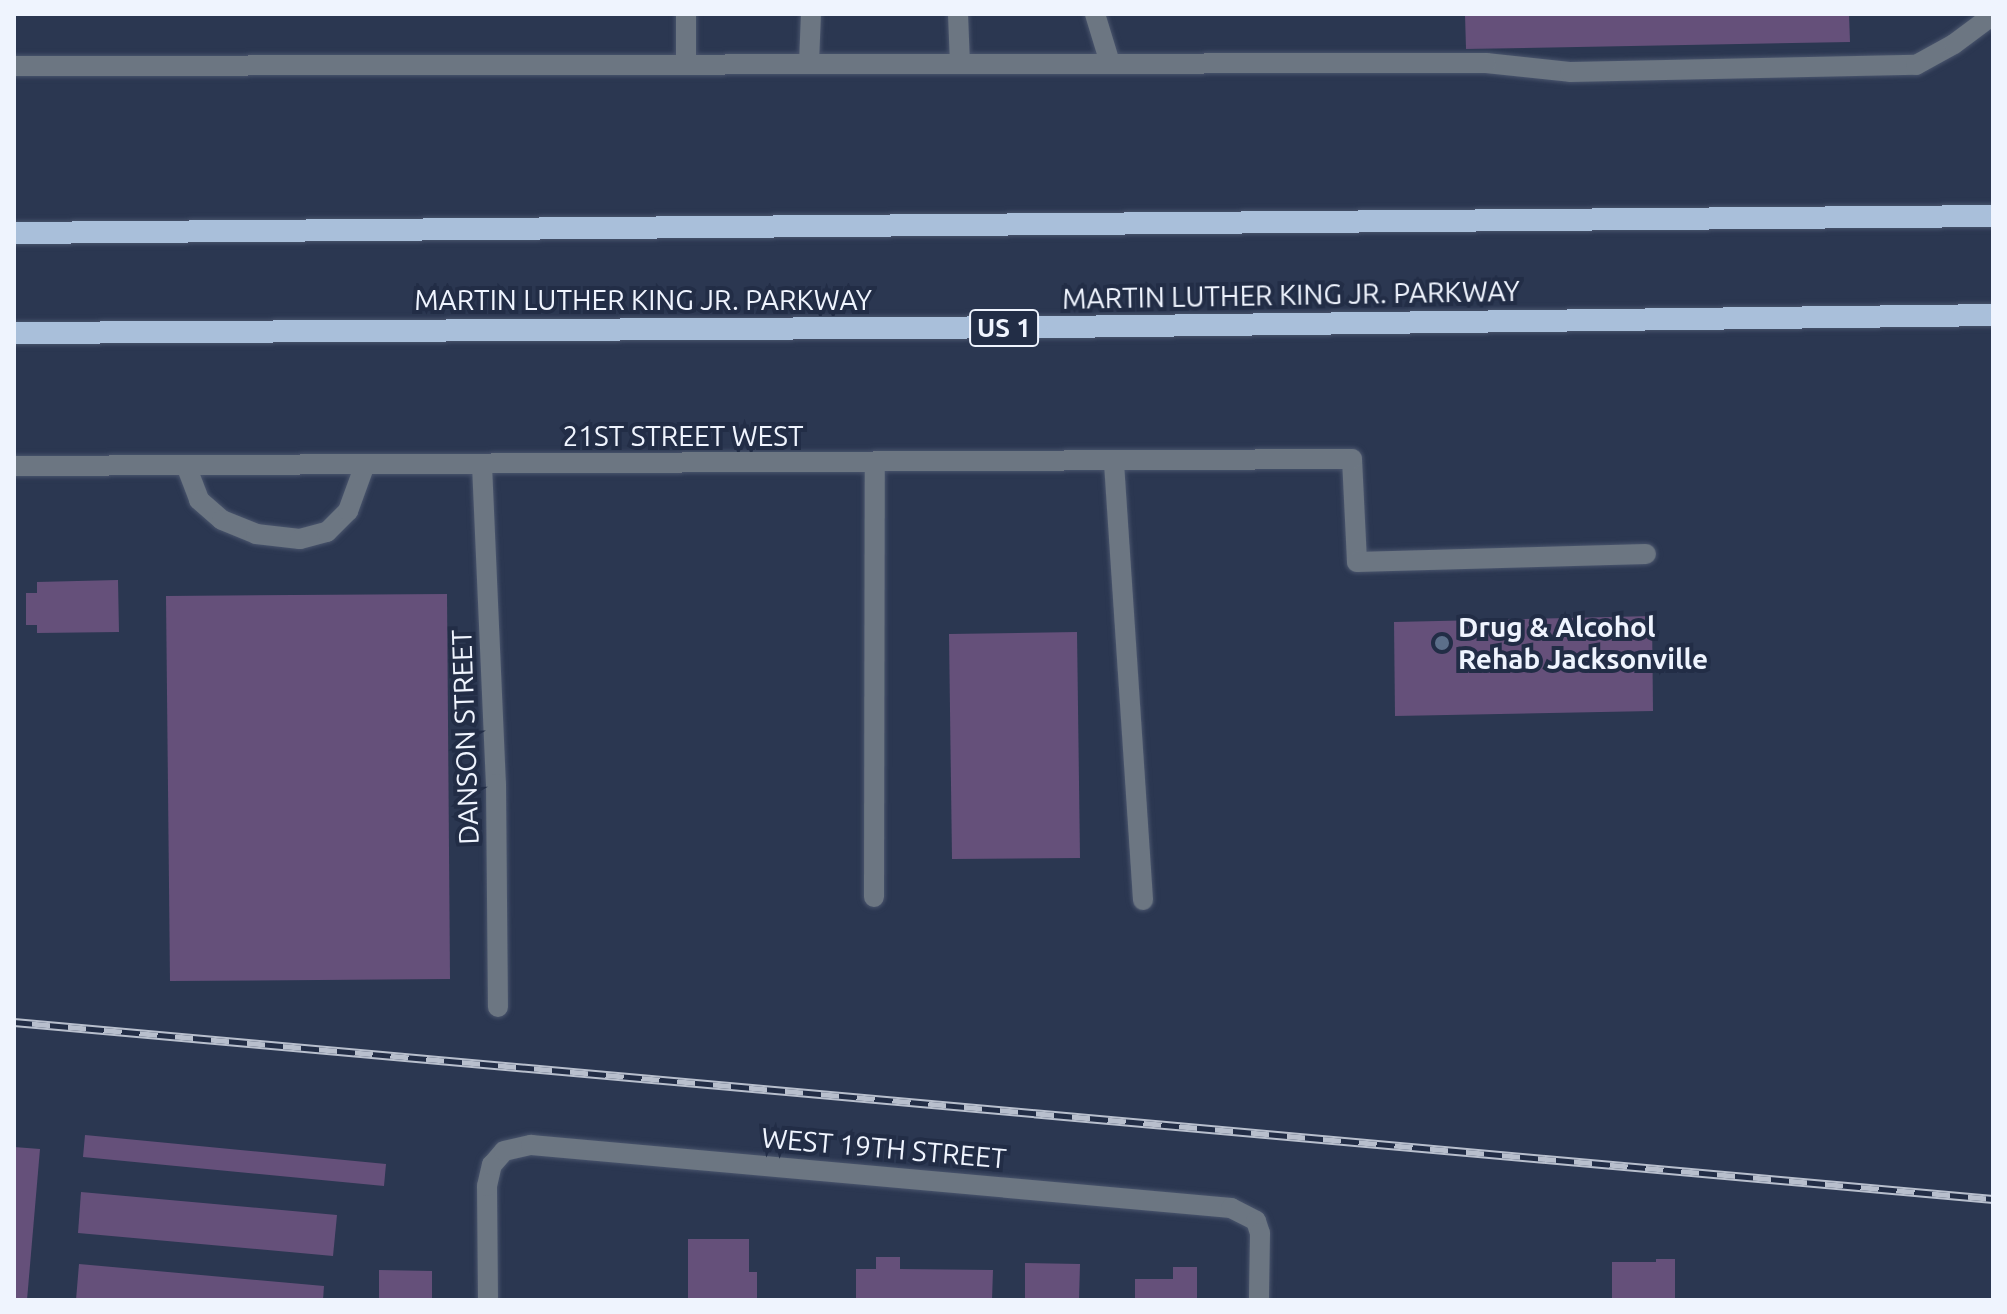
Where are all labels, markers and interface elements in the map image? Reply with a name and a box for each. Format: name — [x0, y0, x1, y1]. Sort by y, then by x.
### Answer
street label: MARTIN LUTHER KING JR. PARKWAY — [1062, 274, 1520, 316]
street label: MARTIN LUTHER KING JR. PARKWAY — [414, 283, 872, 317]
road number: US 1 — [968, 306, 1040, 350]
street label: 21ST STREET WEST — [563, 419, 803, 453]
place label: Drug & Alcohol Rehab Jacksonville — [1458, 610, 1708, 676]
street label: DANSON STREET — [444, 629, 486, 845]
marker: Drug & Alcohol Rehab Jacksonville — [1433, 634, 1451, 652]
street label: WEST 19TH STREET — [760, 1121, 1008, 1175]

